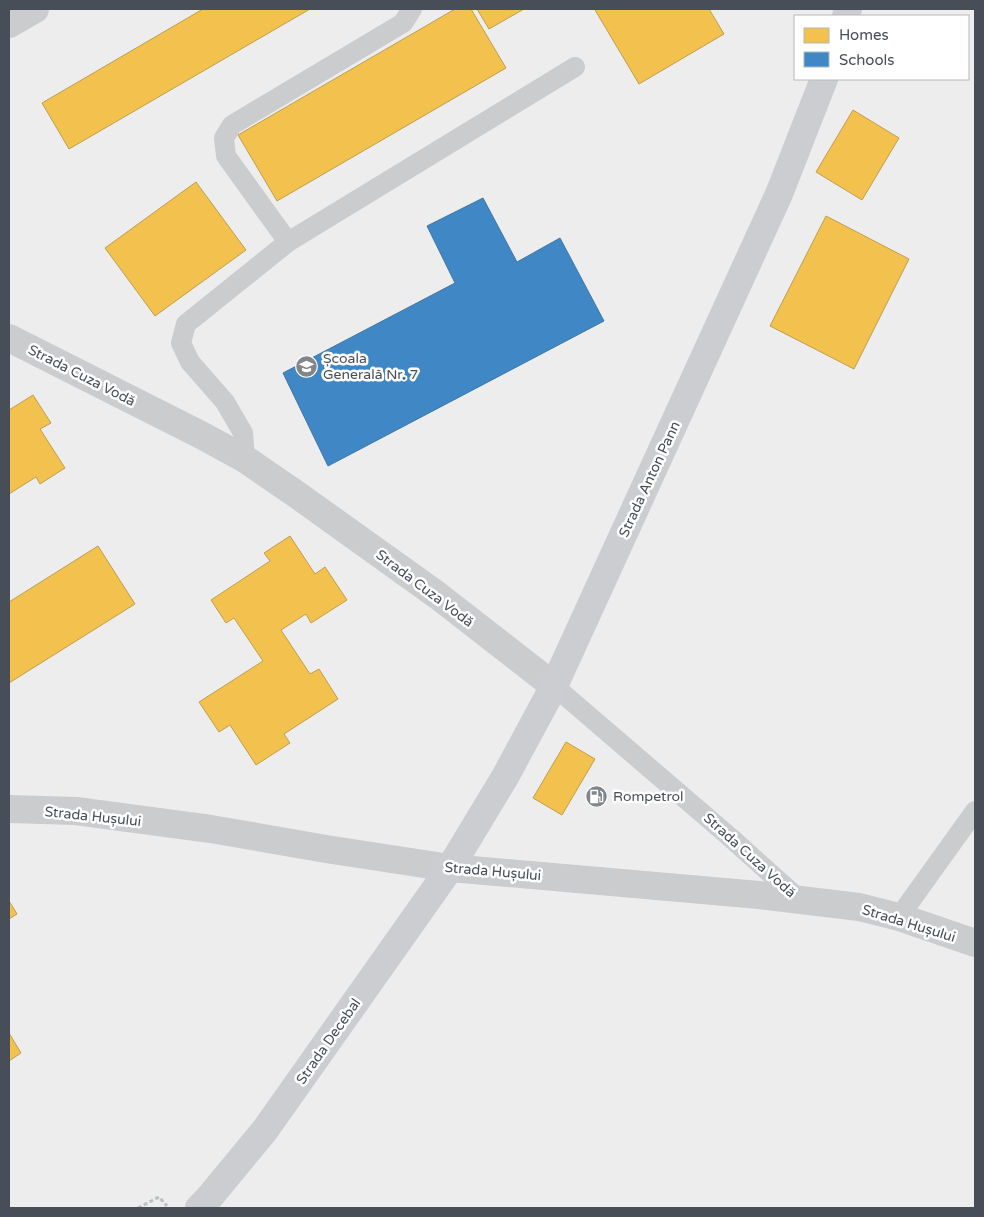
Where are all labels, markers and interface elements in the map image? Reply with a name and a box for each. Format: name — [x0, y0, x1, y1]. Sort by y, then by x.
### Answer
legend — [794, 15, 969, 80]
text: Homes — [839, 26, 889, 44]
text: Schools — [839, 51, 895, 69]
street label: Strada Cuza Vodă — [25, 341, 138, 410]
place label: Școala Generală Nr. 7 — [323, 350, 418, 383]
school or university icon: Școala Generală Nr. 7 — [295, 354, 319, 378]
street label: Strada Anton Pann — [615, 419, 684, 540]
street label: Strada Cuza Vodă — [372, 546, 477, 631]
fuel station icon: Rompetrol — [585, 784, 609, 808]
place label: Rompetrol — [613, 788, 684, 805]
street label: Strada Hușului — [44, 803, 142, 830]
street label: Strada Cuza Vodă — [700, 810, 799, 901]
street label: Strada Hușului — [444, 859, 542, 884]
street label: Strada Hușului — [860, 901, 958, 946]
street label: Strada Decebal — [292, 995, 364, 1088]

